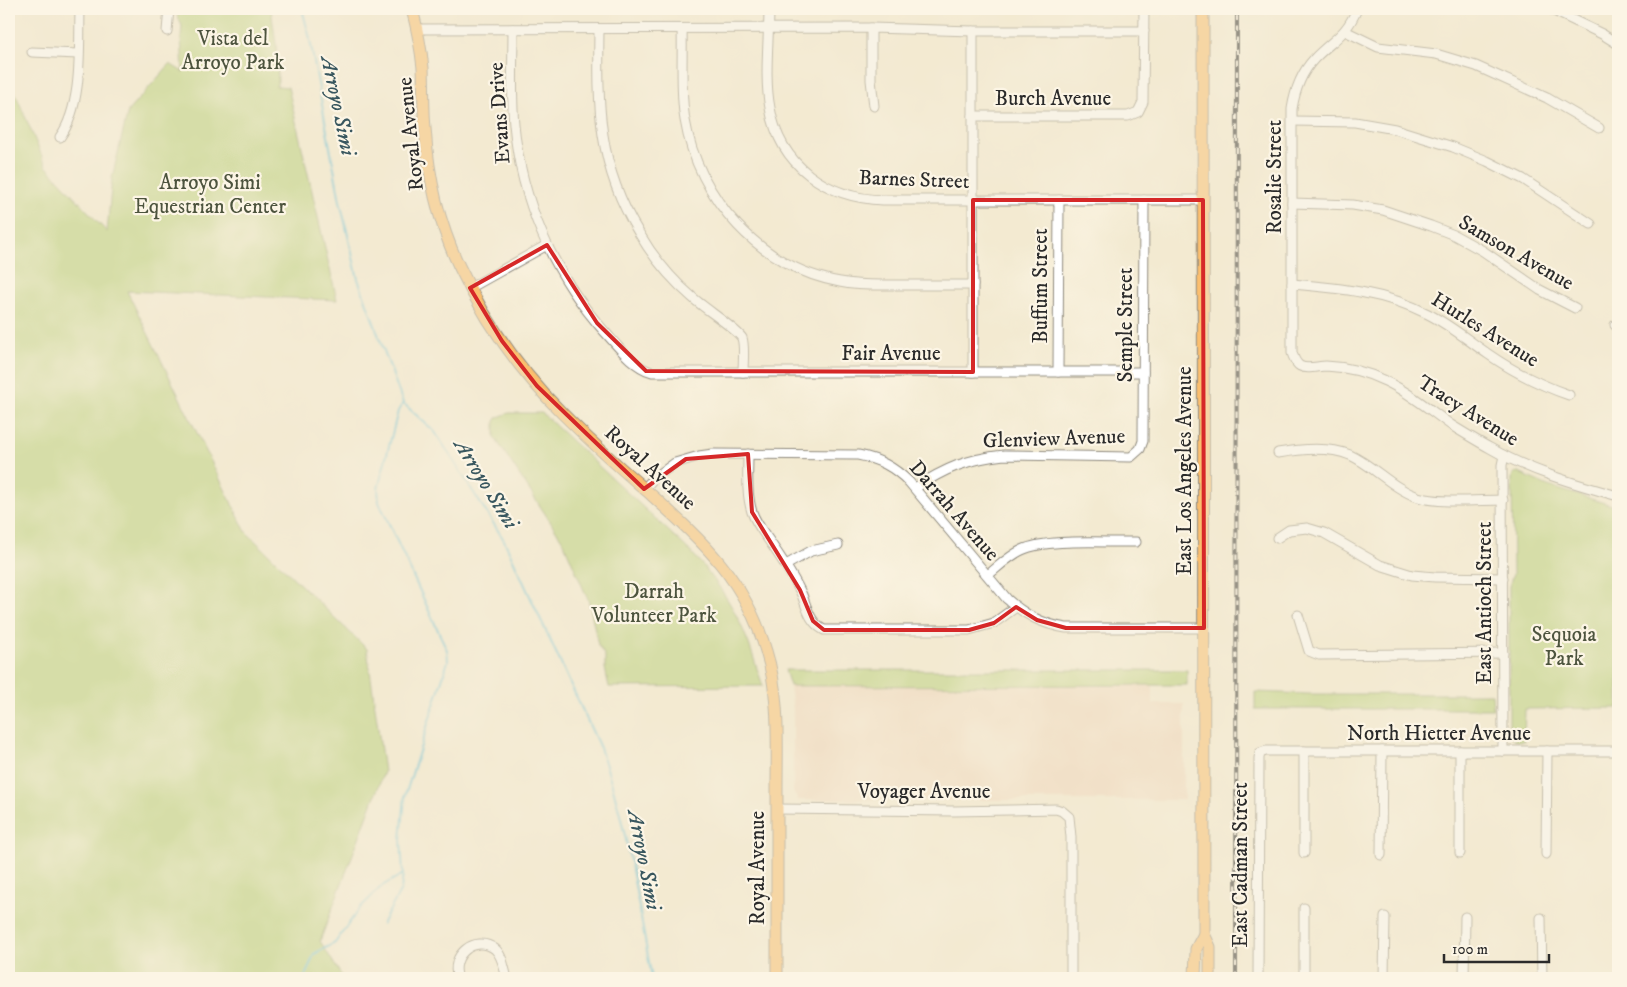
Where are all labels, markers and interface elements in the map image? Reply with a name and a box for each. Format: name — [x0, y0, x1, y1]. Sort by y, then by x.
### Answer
park label: Vista del Arroyo Park — [181, 26, 285, 76]
water label: Arroyo Simi — [314, 51, 362, 159]
street label: Evans Drive — [483, 61, 517, 165]
street label: Royal Avenue — [392, 75, 430, 192]
street label: Burch Avenue — [995, 86, 1111, 112]
street label: Rosalie Street — [1262, 119, 1288, 234]
street label: Barnes Street — [858, 165, 970, 195]
park label: Arroyo Simi Equestrian Center — [134, 170, 286, 220]
street label: Samson Avenue — [1454, 209, 1579, 297]
street label: Buffum Street — [1028, 228, 1054, 344]
street label: Semple Street — [1113, 267, 1139, 383]
street label: Hurles Avenue — [1426, 287, 1544, 374]
street label: Fair Avenue — [841, 341, 941, 367]
street label: East Los Angeles Avenue — [1172, 366, 1198, 576]
street label: Tracy Avenue — [1413, 370, 1524, 453]
street label: Royal Avenue — [599, 420, 701, 516]
street label: Glenview Avenue — [982, 424, 1126, 454]
water label: Arroyo Simi — [446, 431, 525, 535]
street label: Darrah Avenue — [903, 455, 1005, 567]
street label: East Antioch Street — [1472, 521, 1498, 684]
park label: Darrah Volunteer Park — [590, 579, 717, 629]
park label: Sequoia Park — [1532, 622, 1596, 672]
street label: North Hietter Avenue — [1347, 721, 1531, 747]
street label: Voyager Avenue — [856, 779, 991, 805]
street label: East Cadman Street — [1228, 782, 1254, 948]
water label: Arroyo Simi — [621, 805, 667, 913]
street label: Royal Avenue — [745, 811, 771, 925]
scale bar — [1444, 932, 1550, 964]
text: 100 m — [1452, 940, 1488, 959]

